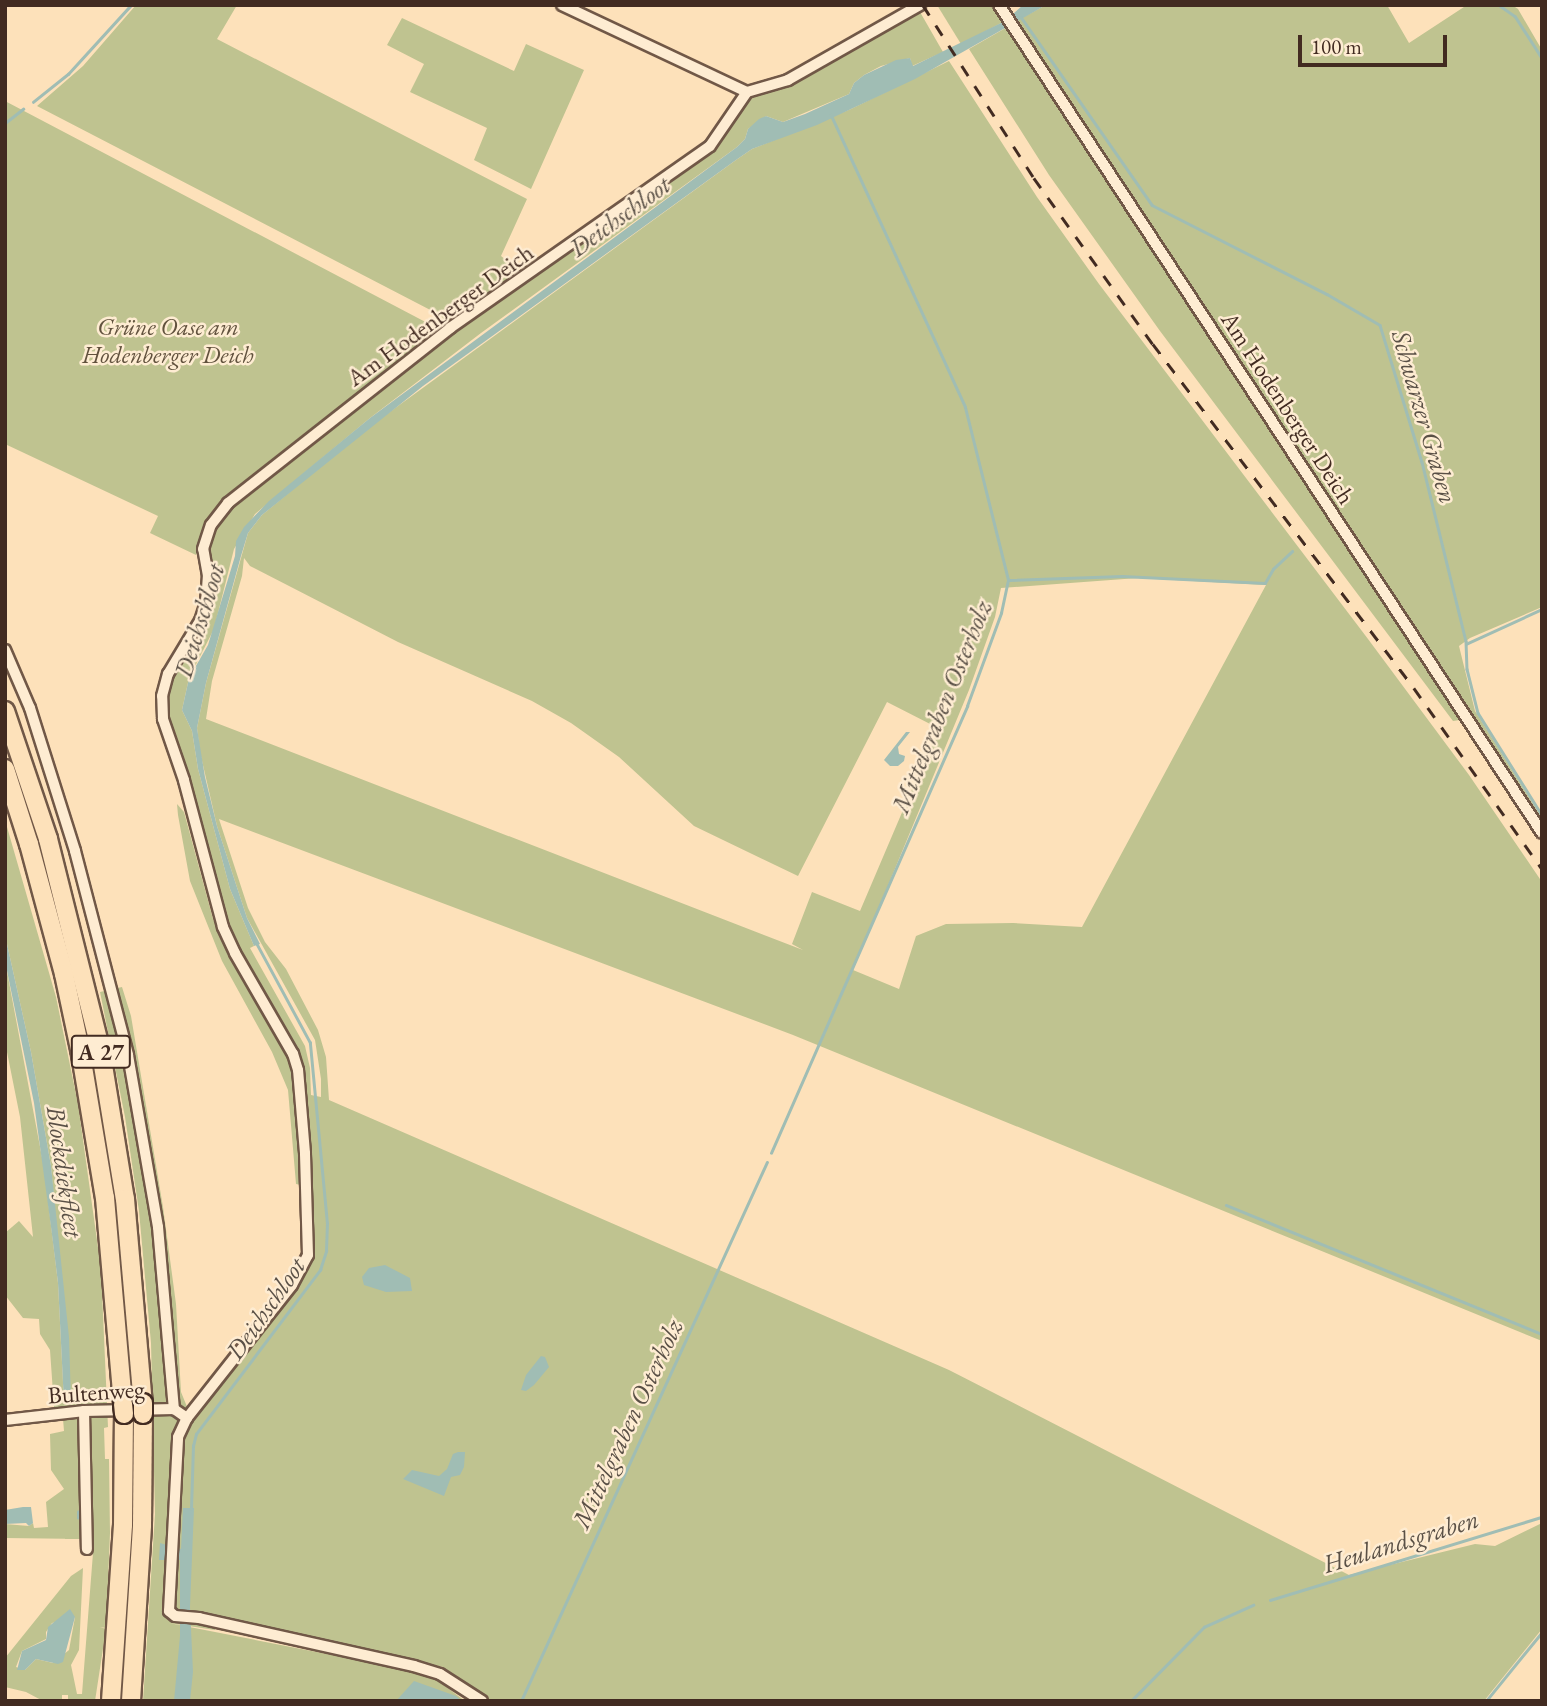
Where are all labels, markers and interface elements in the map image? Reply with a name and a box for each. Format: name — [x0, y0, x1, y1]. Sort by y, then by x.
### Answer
scale bar — [1302, 21, 1451, 65]
text: 100 m — [1311, 33, 1362, 60]
water label: Deichschloot — [563, 170, 677, 264]
street label: Am Hodenberger Deich — [341, 238, 539, 392]
street label: Am Hodenberger Deich — [1215, 306, 1361, 510]
park label: Grüne Oase am Hodenberger Deich — [82, 313, 254, 369]
water label: Schwarzer Graben — [1384, 327, 1464, 507]
water label: Deichschloot — [168, 560, 232, 682]
water label: Mittelgraben Osterholz — [885, 596, 999, 818]
road number: A 27 — [70, 1032, 132, 1072]
water label: Blockdiekfleet — [39, 1104, 89, 1240]
water label: Deichschloot — [219, 1252, 313, 1366]
water label: Mittelgraben Osterholz — [566, 1314, 690, 1534]
street label: Bultenweg — [47, 1374, 145, 1410]
water label: Heulandsgraben — [1319, 1504, 1483, 1580]

